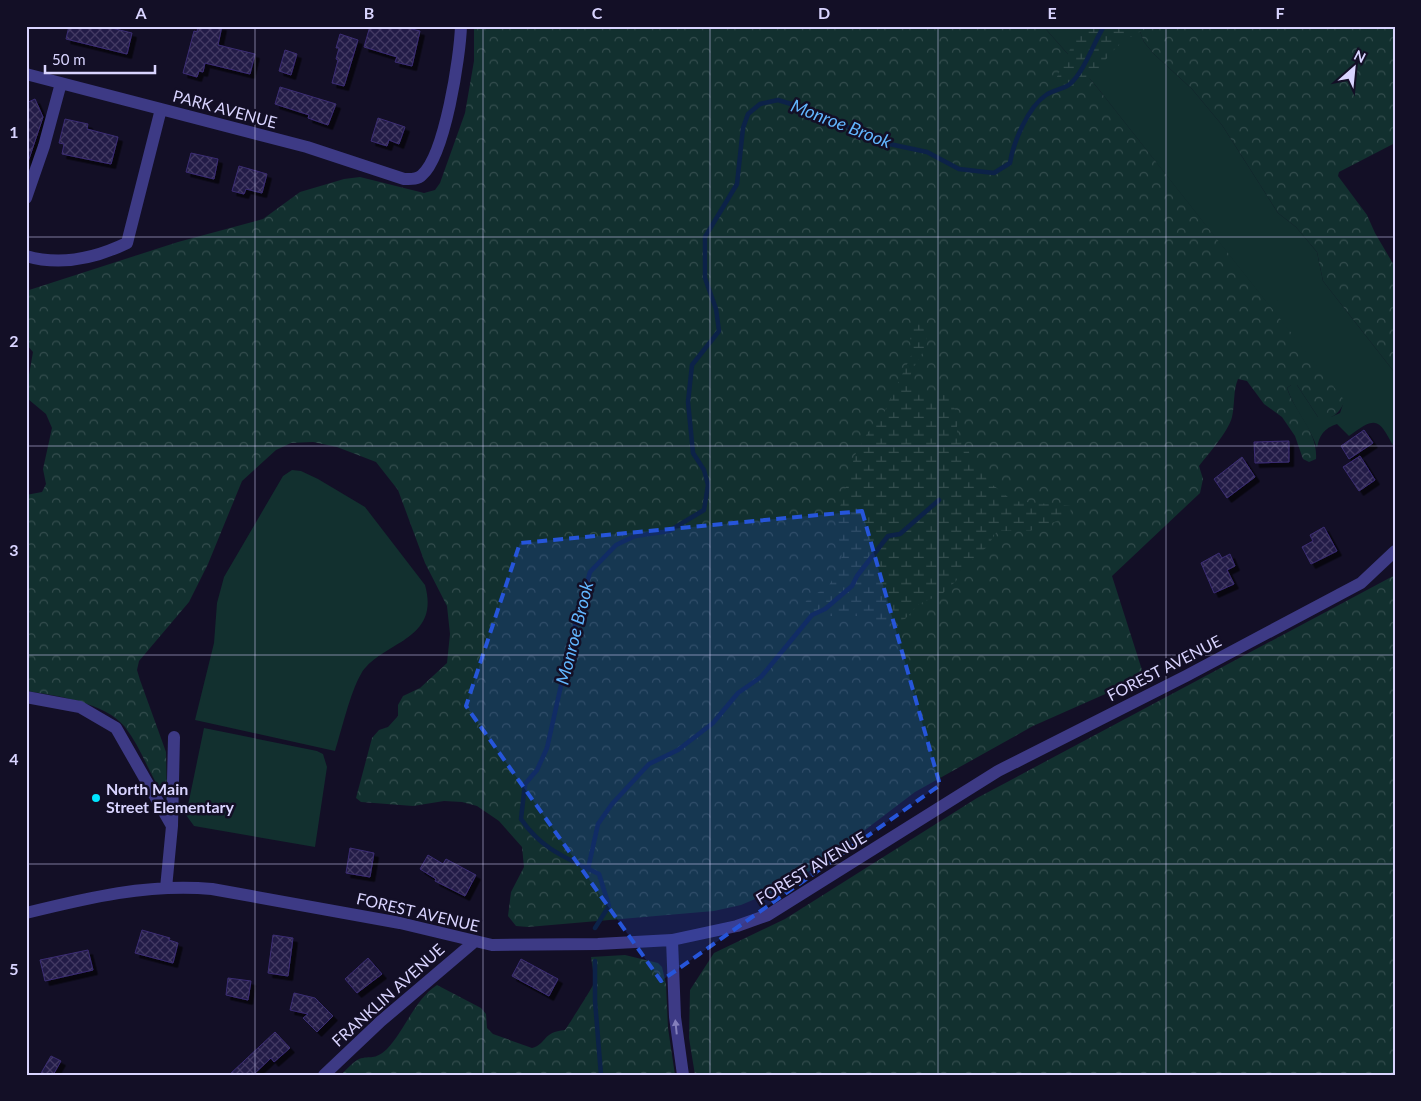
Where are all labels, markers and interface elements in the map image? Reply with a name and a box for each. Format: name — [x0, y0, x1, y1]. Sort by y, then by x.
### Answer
text: A — [134, 3, 147, 22]
text: B — [364, 3, 374, 22]
text: C — [592, 3, 603, 22]
text: D — [818, 3, 830, 22]
text: E — [1047, 3, 1057, 22]
text: F — [1275, 3, 1285, 22]
scale bar — [45, 42, 155, 74]
north arrow — [1328, 42, 1378, 92]
text: N — [1351, 46, 1369, 66]
text: 50 m — [52, 50, 86, 68]
street label: PARK AVENUE — [171, 85, 279, 132]
water label: Monroe Brook — [788, 94, 895, 152]
text: 1 — [9, 122, 19, 141]
text: 2 — [9, 331, 19, 350]
text: 3 — [9, 540, 19, 559]
water label: Monroe Brook — [551, 578, 598, 687]
street label: FOREST AVENUE — [1104, 631, 1224, 705]
text: 4 — [9, 749, 19, 768]
place label: North Main Street Elementary — [106, 779, 235, 816]
marker: North Main Street Elementary — [90, 792, 102, 804]
street label: FOREST AVENUE — [752, 827, 869, 908]
street label: FOREST AVENUE — [355, 888, 481, 935]
street label: FRANKLIN AVENUE — [328, 939, 448, 1050]
text: 5 — [9, 959, 19, 978]
one-way arrow — [672, 1018, 680, 1034]

